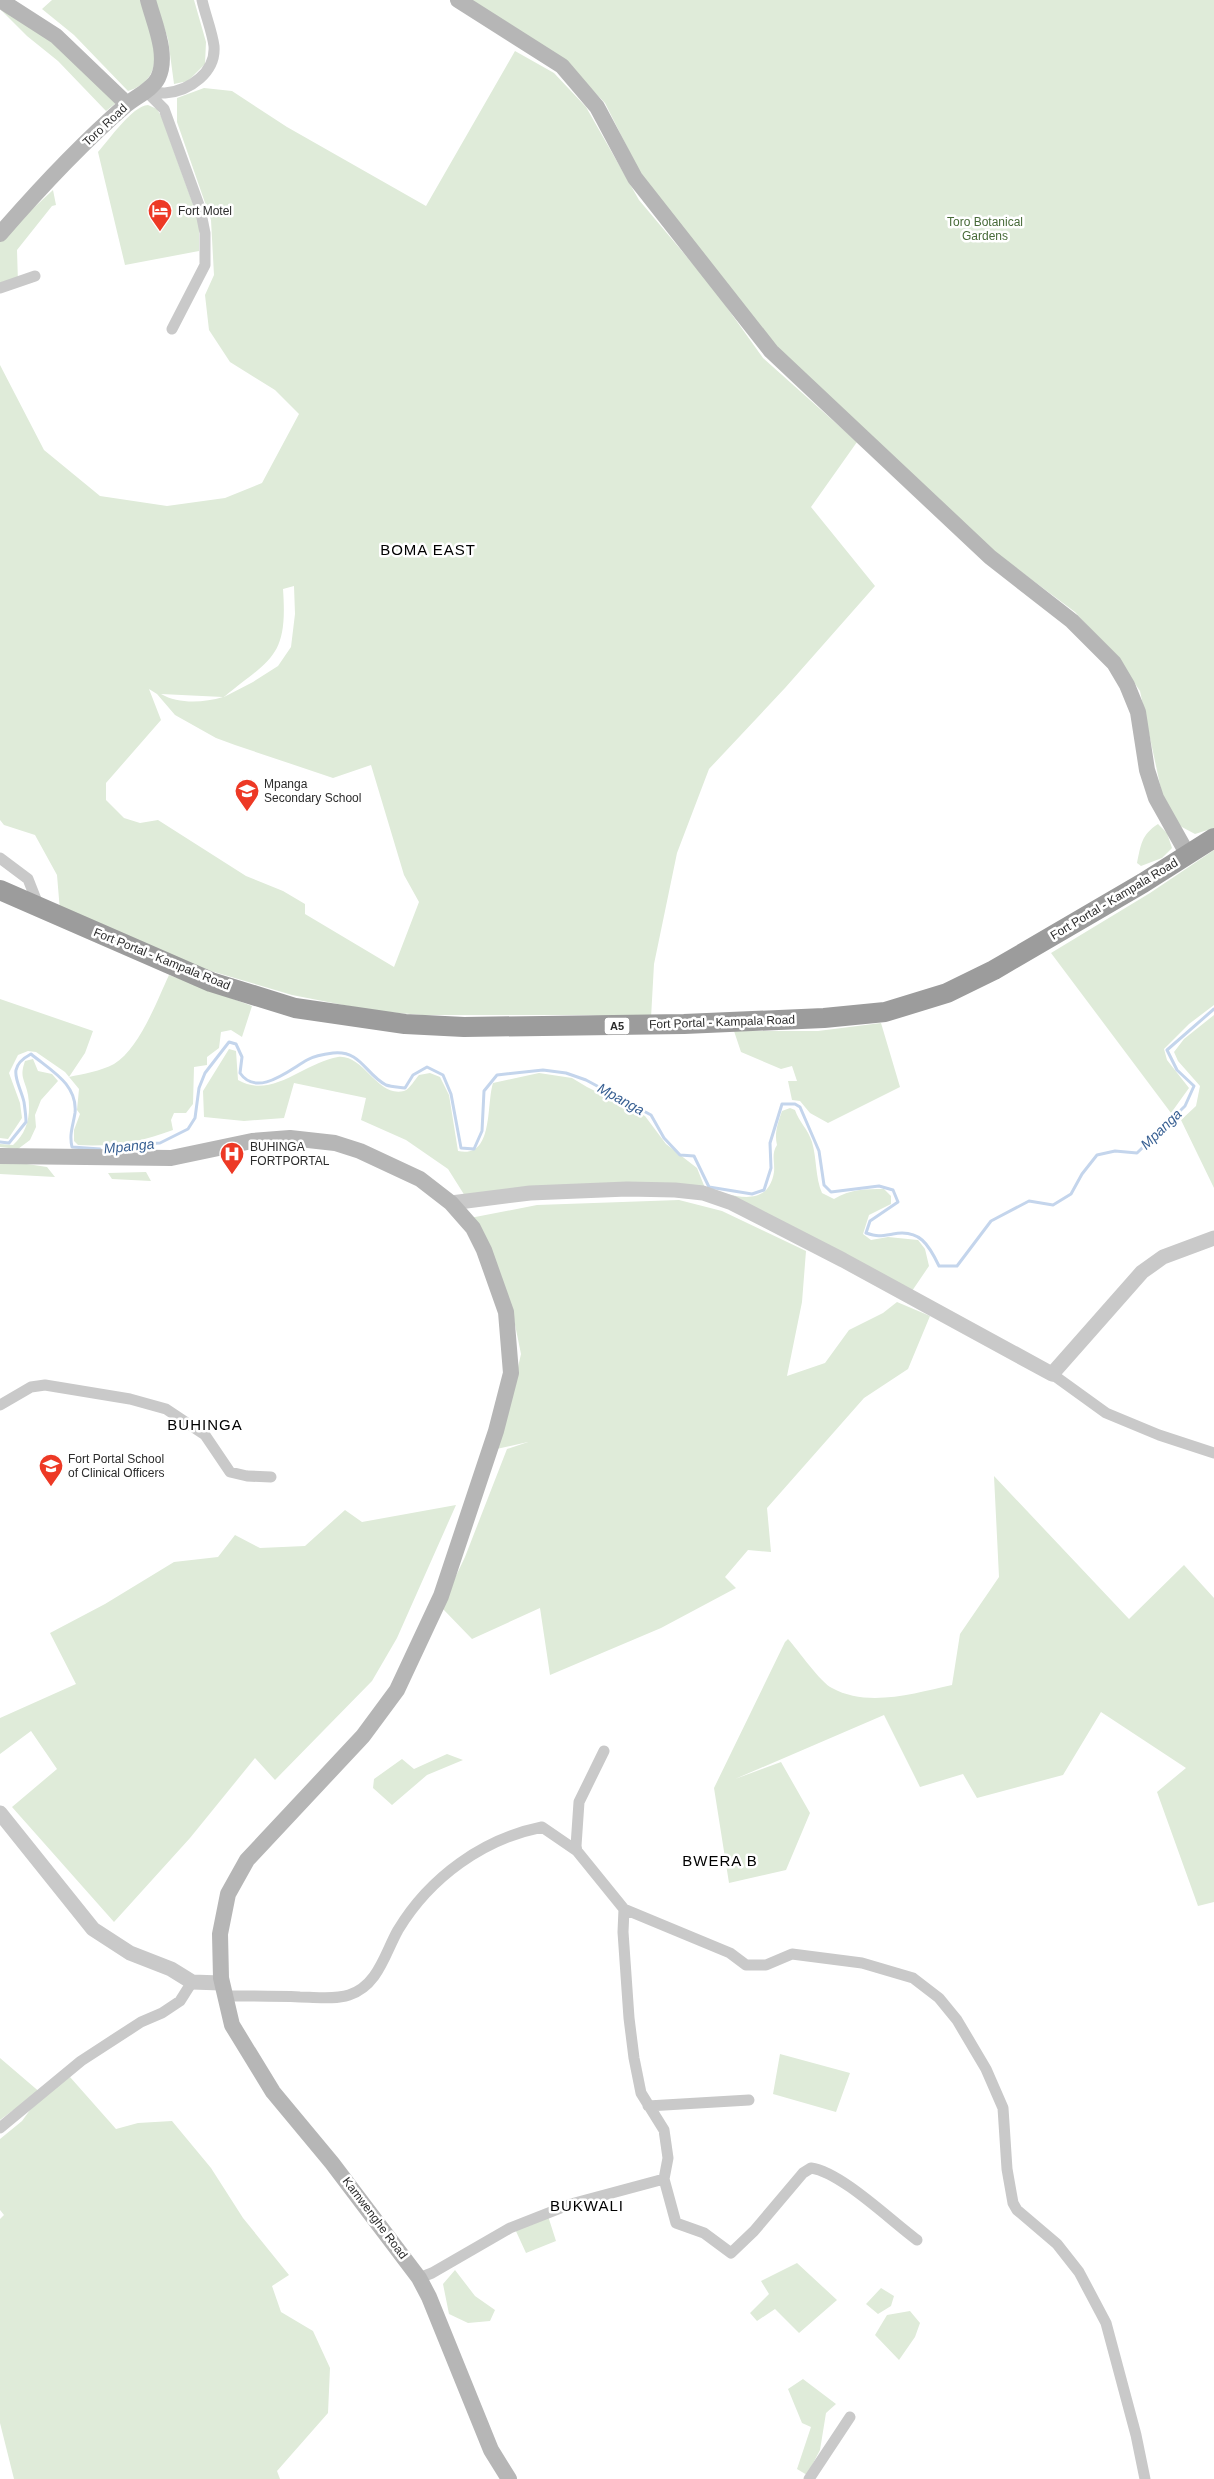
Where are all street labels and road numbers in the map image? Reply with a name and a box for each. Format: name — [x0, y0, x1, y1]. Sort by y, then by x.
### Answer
street label: Toro Road — [80, 101, 130, 149]
street label: Fort Portal - Kampala Road — [1048, 855, 1180, 943]
street label: Fort Portal - Kampala Road — [92, 925, 232, 993]
street label: Fort Portal - Kampala Road — [649, 1012, 795, 1032]
road number: A5 — [604, 1018, 630, 1034]
street label: Kamwenghe Road — [340, 2174, 410, 2262]

